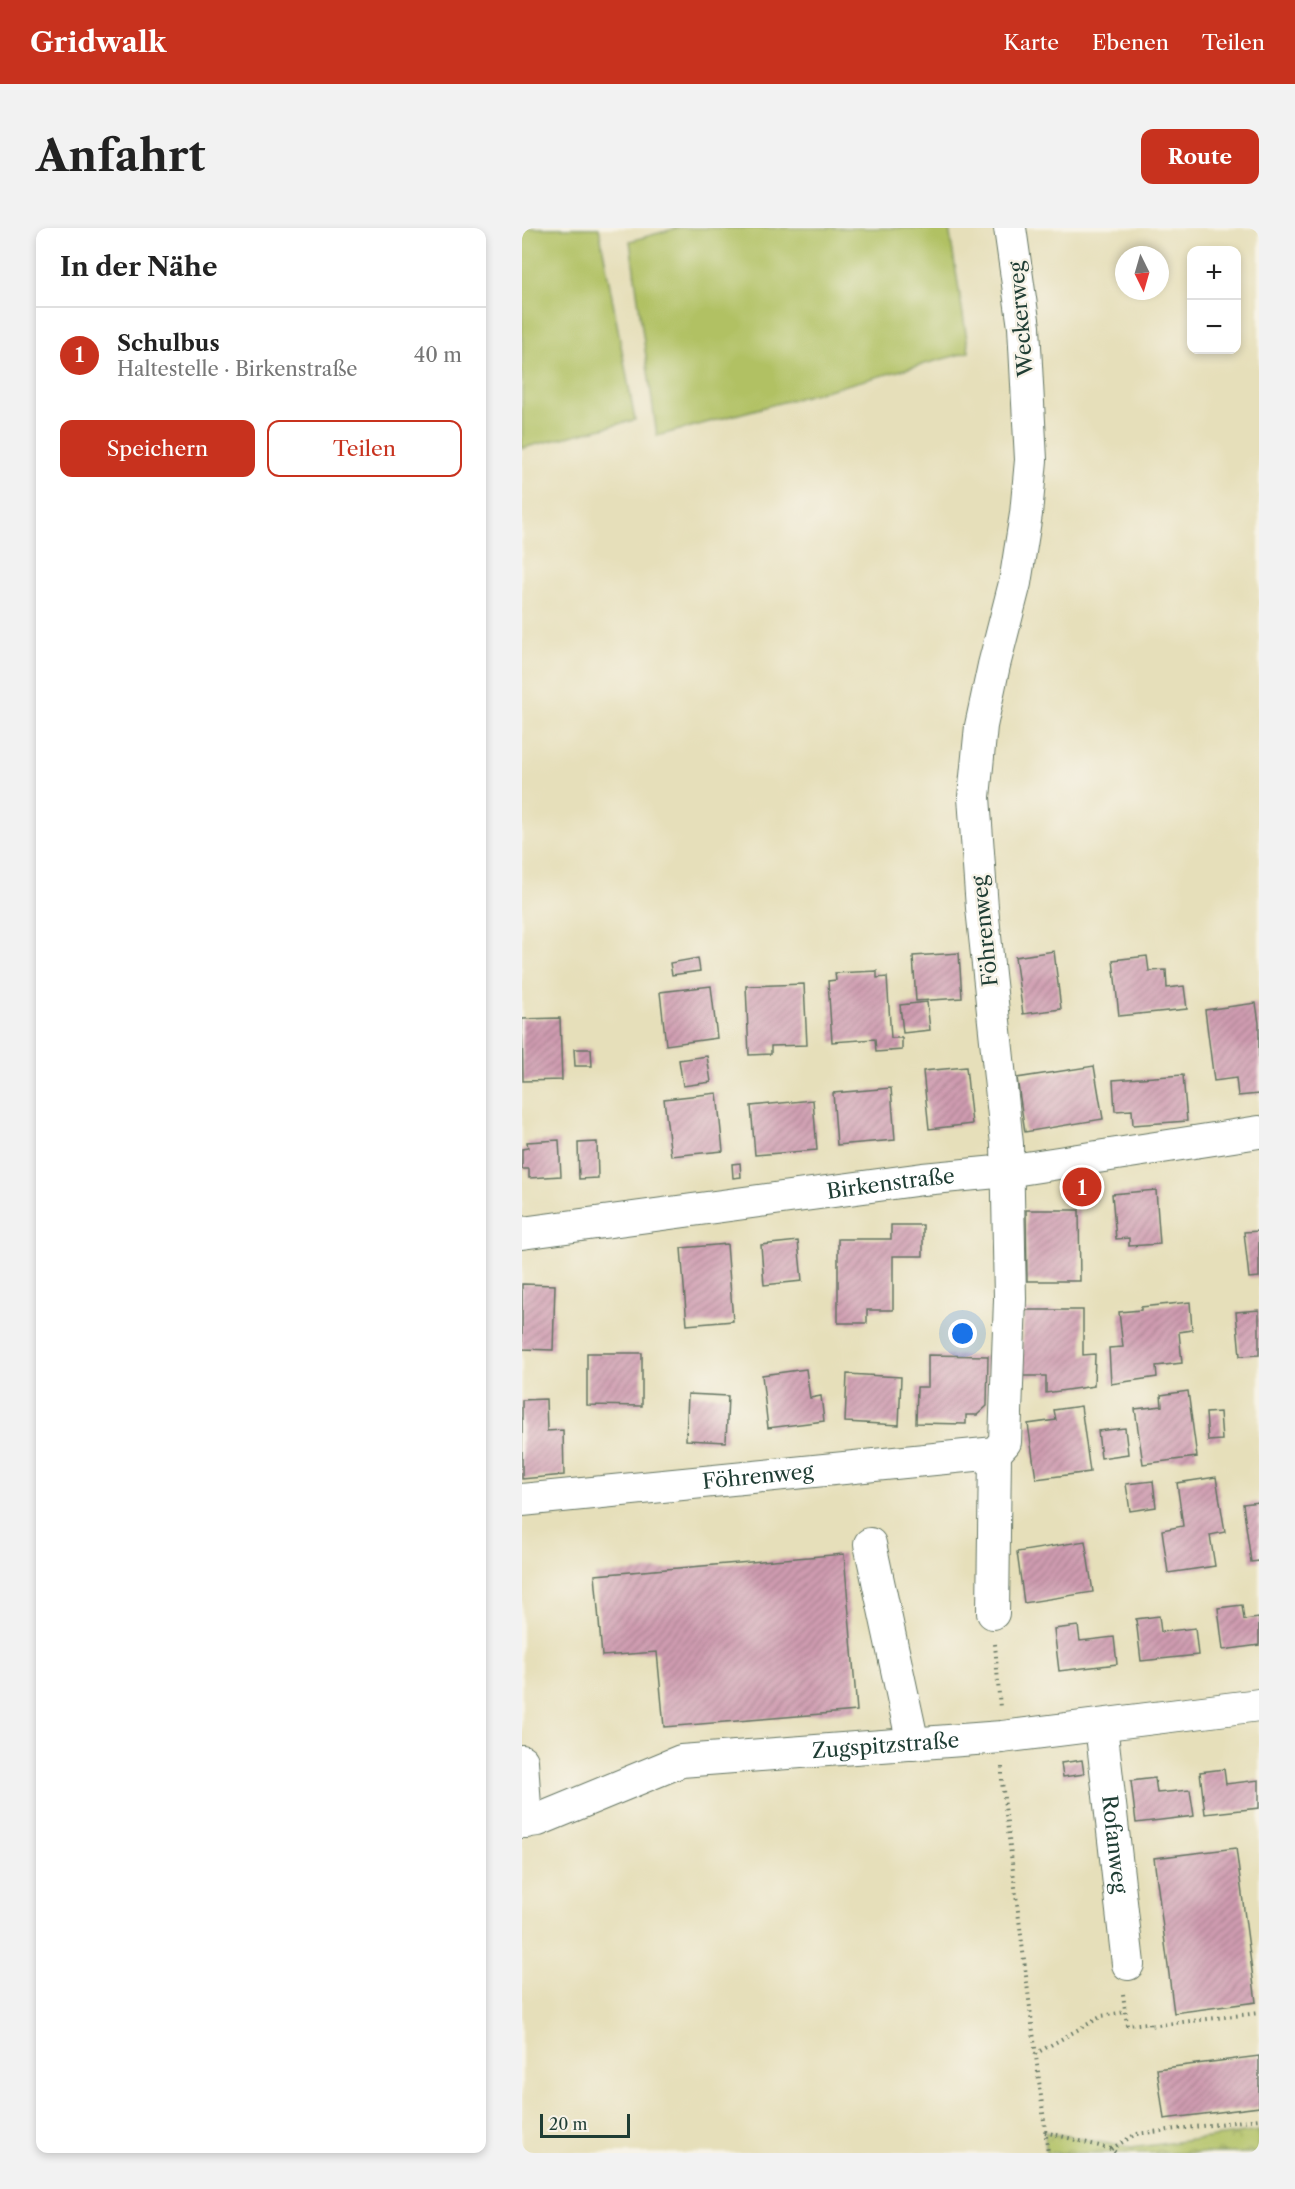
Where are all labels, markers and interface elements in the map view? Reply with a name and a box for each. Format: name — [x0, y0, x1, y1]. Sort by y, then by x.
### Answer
text: Gridwalk — [30, 25, 166, 59]
text: Karte — [1004, 30, 1059, 55]
text: Ebenen — [1092, 30, 1169, 55]
text: Teilen — [1202, 30, 1265, 55]
button: Route — [1141, 129, 1259, 184]
text: Anfahrt — [36, 130, 205, 182]
north arrow — [1115, 246, 1169, 300]
map controls — [1187, 246, 1241, 354]
button: + — [1187, 246, 1241, 300]
text: In der Nähe — [60, 251, 217, 283]
street label: Weckerweg — [1003, 259, 1038, 379]
button: − — [1187, 300, 1241, 354]
text: Schulbus — [117, 330, 220, 357]
text: 1 — [75, 343, 84, 367]
text: 40 m — [414, 343, 462, 367]
text: Haltestelle · Birkenstraße — [117, 357, 358, 381]
button: Speichern — [60, 420, 255, 477]
button: Teilen — [267, 420, 462, 477]
street label: Föhrenweg — [966, 873, 1003, 988]
street label: Birkenstraße — [825, 1163, 956, 1204]
pin: 1 — [1062, 1164, 1102, 1210]
your location — [948, 1319, 977, 1348]
street label: Föhrenweg — [701, 1458, 815, 1494]
street label: Zugspitzstraße — [811, 1727, 960, 1763]
street label: Rofanweg — [1097, 1794, 1133, 1896]
scale bar — [540, 2111, 630, 2138]
text: 20 m — [549, 2114, 588, 2134]

